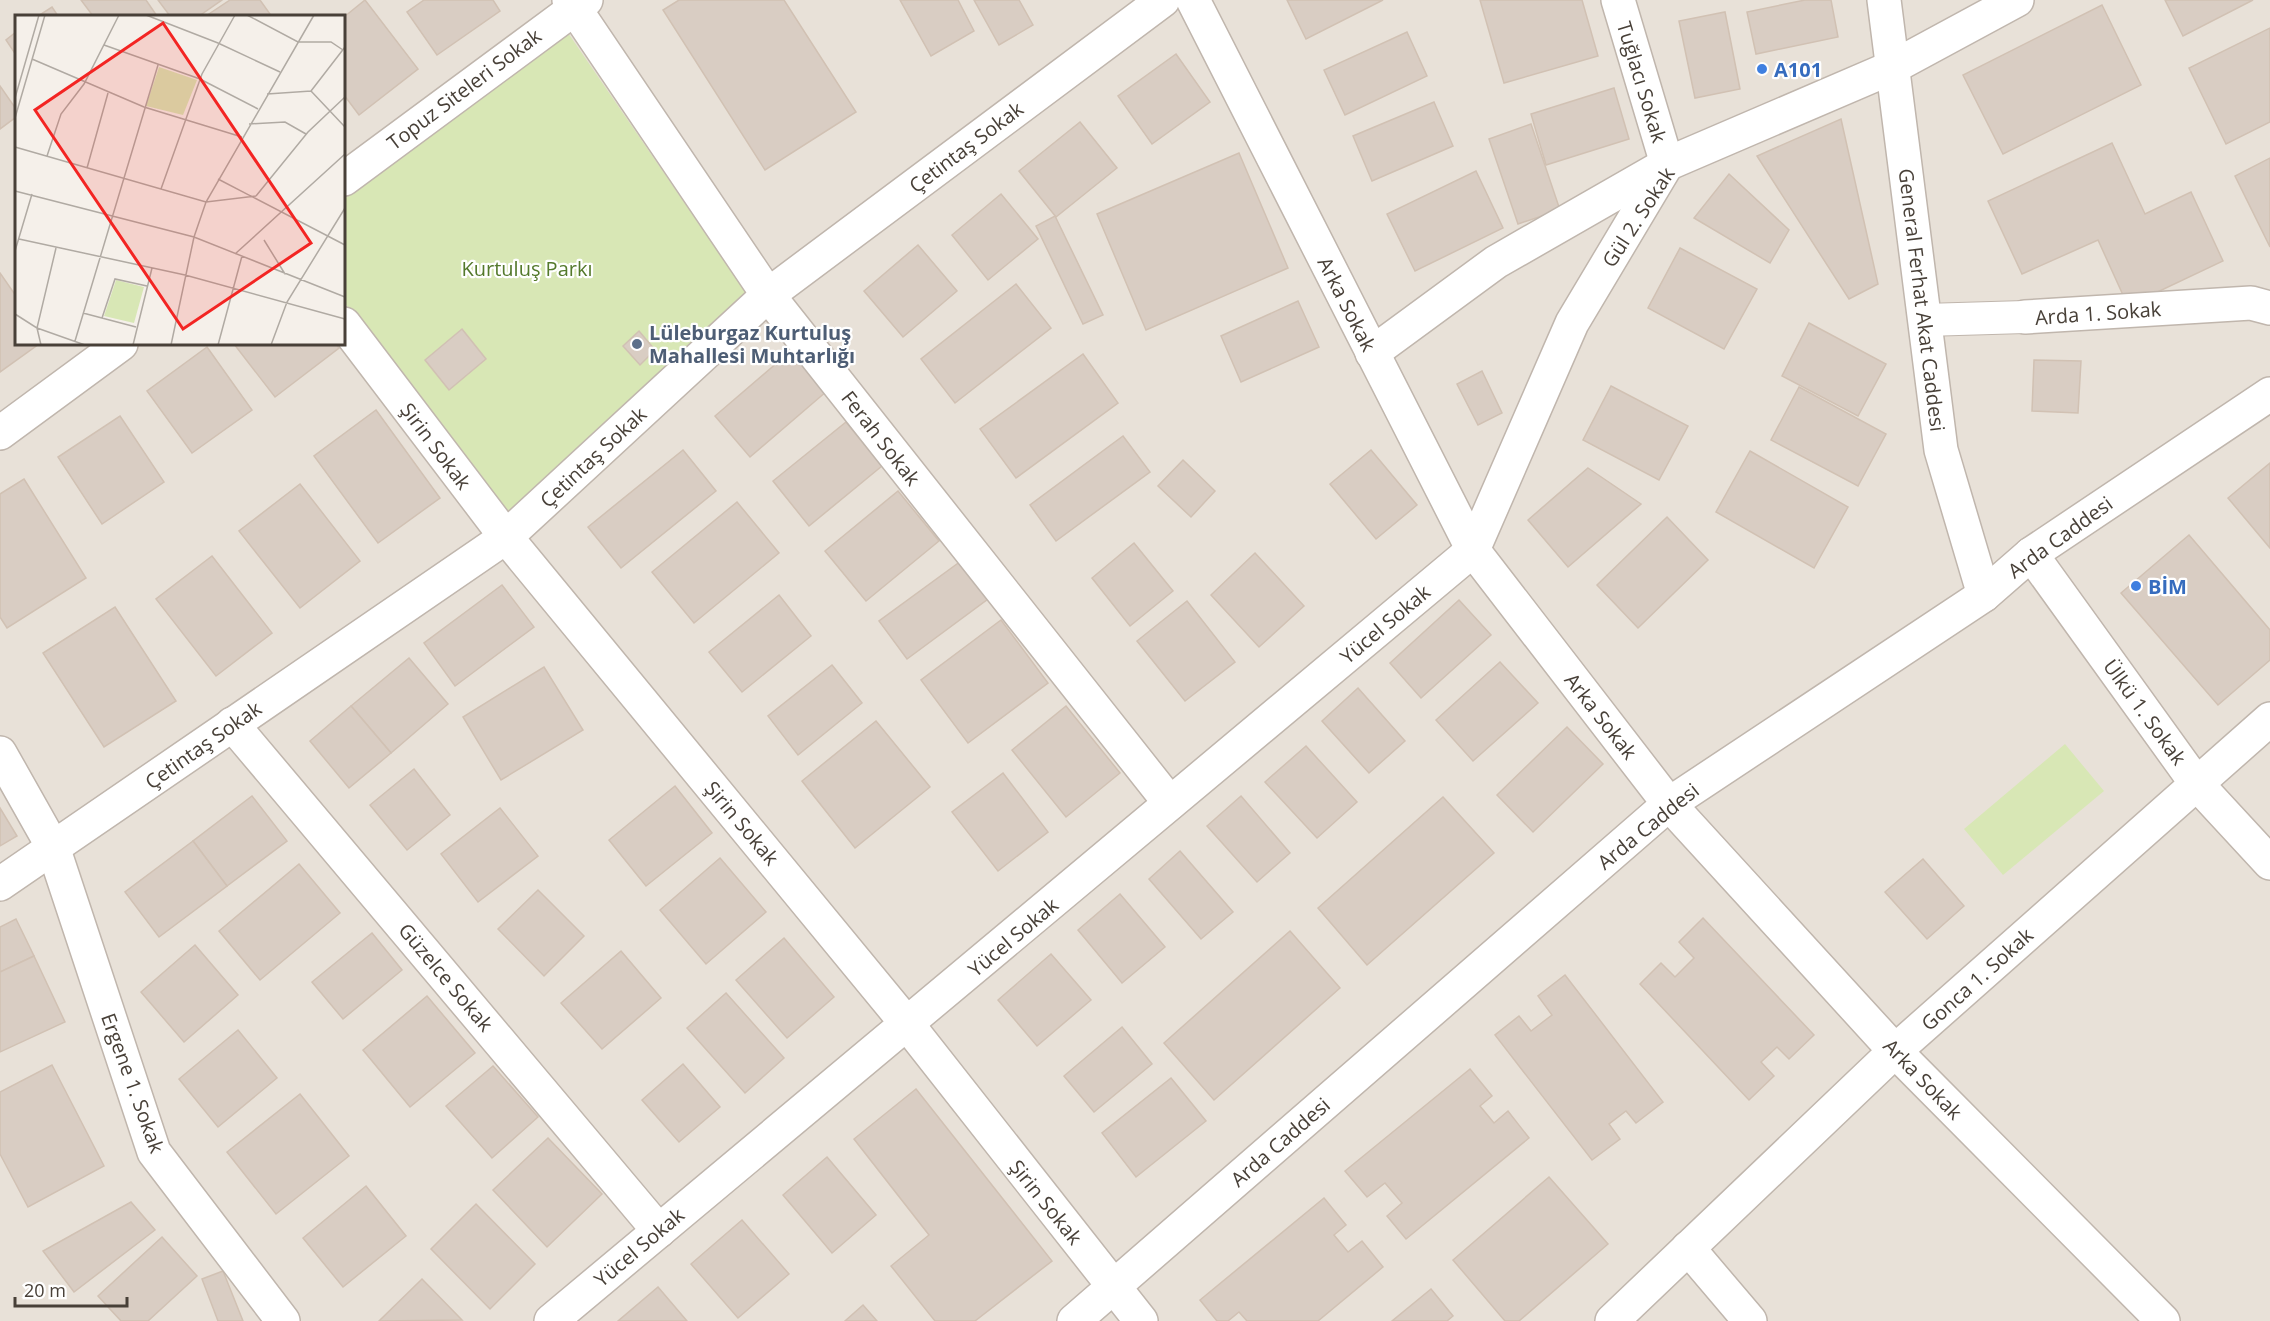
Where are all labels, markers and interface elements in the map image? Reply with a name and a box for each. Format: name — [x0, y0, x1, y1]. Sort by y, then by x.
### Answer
inset map — [15, 15, 345, 345]
street label: Tuğlacı Sokak — [1611, 18, 1673, 146]
street label: Topuz Siteleri Sokak — [381, 22, 547, 156]
place label: A101 — [1774, 56, 1822, 83]
marker: A101 — [1755, 62, 1769, 76]
street label: Çetintaş Sokak — [903, 95, 1029, 199]
street label: Gül 2. Sokak — [1596, 161, 1681, 272]
street label: General Ferhat Akat Caddesi — [1892, 167, 1952, 433]
street label: Arka Sokak — [1312, 252, 1383, 356]
park label: Kurtuluş Parkı — [462, 255, 593, 282]
street label: Arda 1. Sokak — [2034, 295, 2162, 331]
place label: Lüleburgaz Kurtuluş Mahallesi Muhtarlığı — [649, 319, 855, 369]
marker: Lüleburgaz Kurtuluş Mahallesi Muhtarlığı — [630, 337, 644, 351]
street label: Ferah Sokak — [835, 385, 927, 491]
street label: Şirin Sokak — [395, 397, 478, 495]
street label: Çetintaş Sokak — [534, 400, 652, 513]
street label: Arda Caddesi — [2002, 490, 2118, 584]
place label: BİM — [2148, 573, 2187, 600]
street label: Yücel Sokak — [1334, 578, 1436, 670]
marker: BİM — [2129, 579, 2143, 593]
street label: Ülkü 1. Sokak — [2097, 654, 2193, 771]
street label: Arka Sokak — [1559, 667, 1644, 765]
street label: Çetintaş Sokak — [139, 695, 267, 795]
street label: Şirin Sokak — [699, 775, 785, 871]
street label: Arda Caddesi — [1592, 777, 1704, 875]
street label: Yücel Sokak — [962, 891, 1064, 983]
street label: Güzelce Sokak — [393, 917, 500, 1037]
street label: Gonca 1. Sokak — [1915, 921, 2039, 1036]
street label: Ergene 1. Sokak — [95, 1009, 171, 1157]
street label: Arka Sokak — [1878, 1033, 1969, 1126]
street label: Arda Caddesi — [1225, 1091, 1335, 1193]
street label: Şirin Sokak — [1003, 1154, 1089, 1250]
street label: Yücel Sokak — [588, 1201, 690, 1293]
scale bar — [15, 1270, 128, 1308]
text: 20 m — [24, 1278, 66, 1302]

